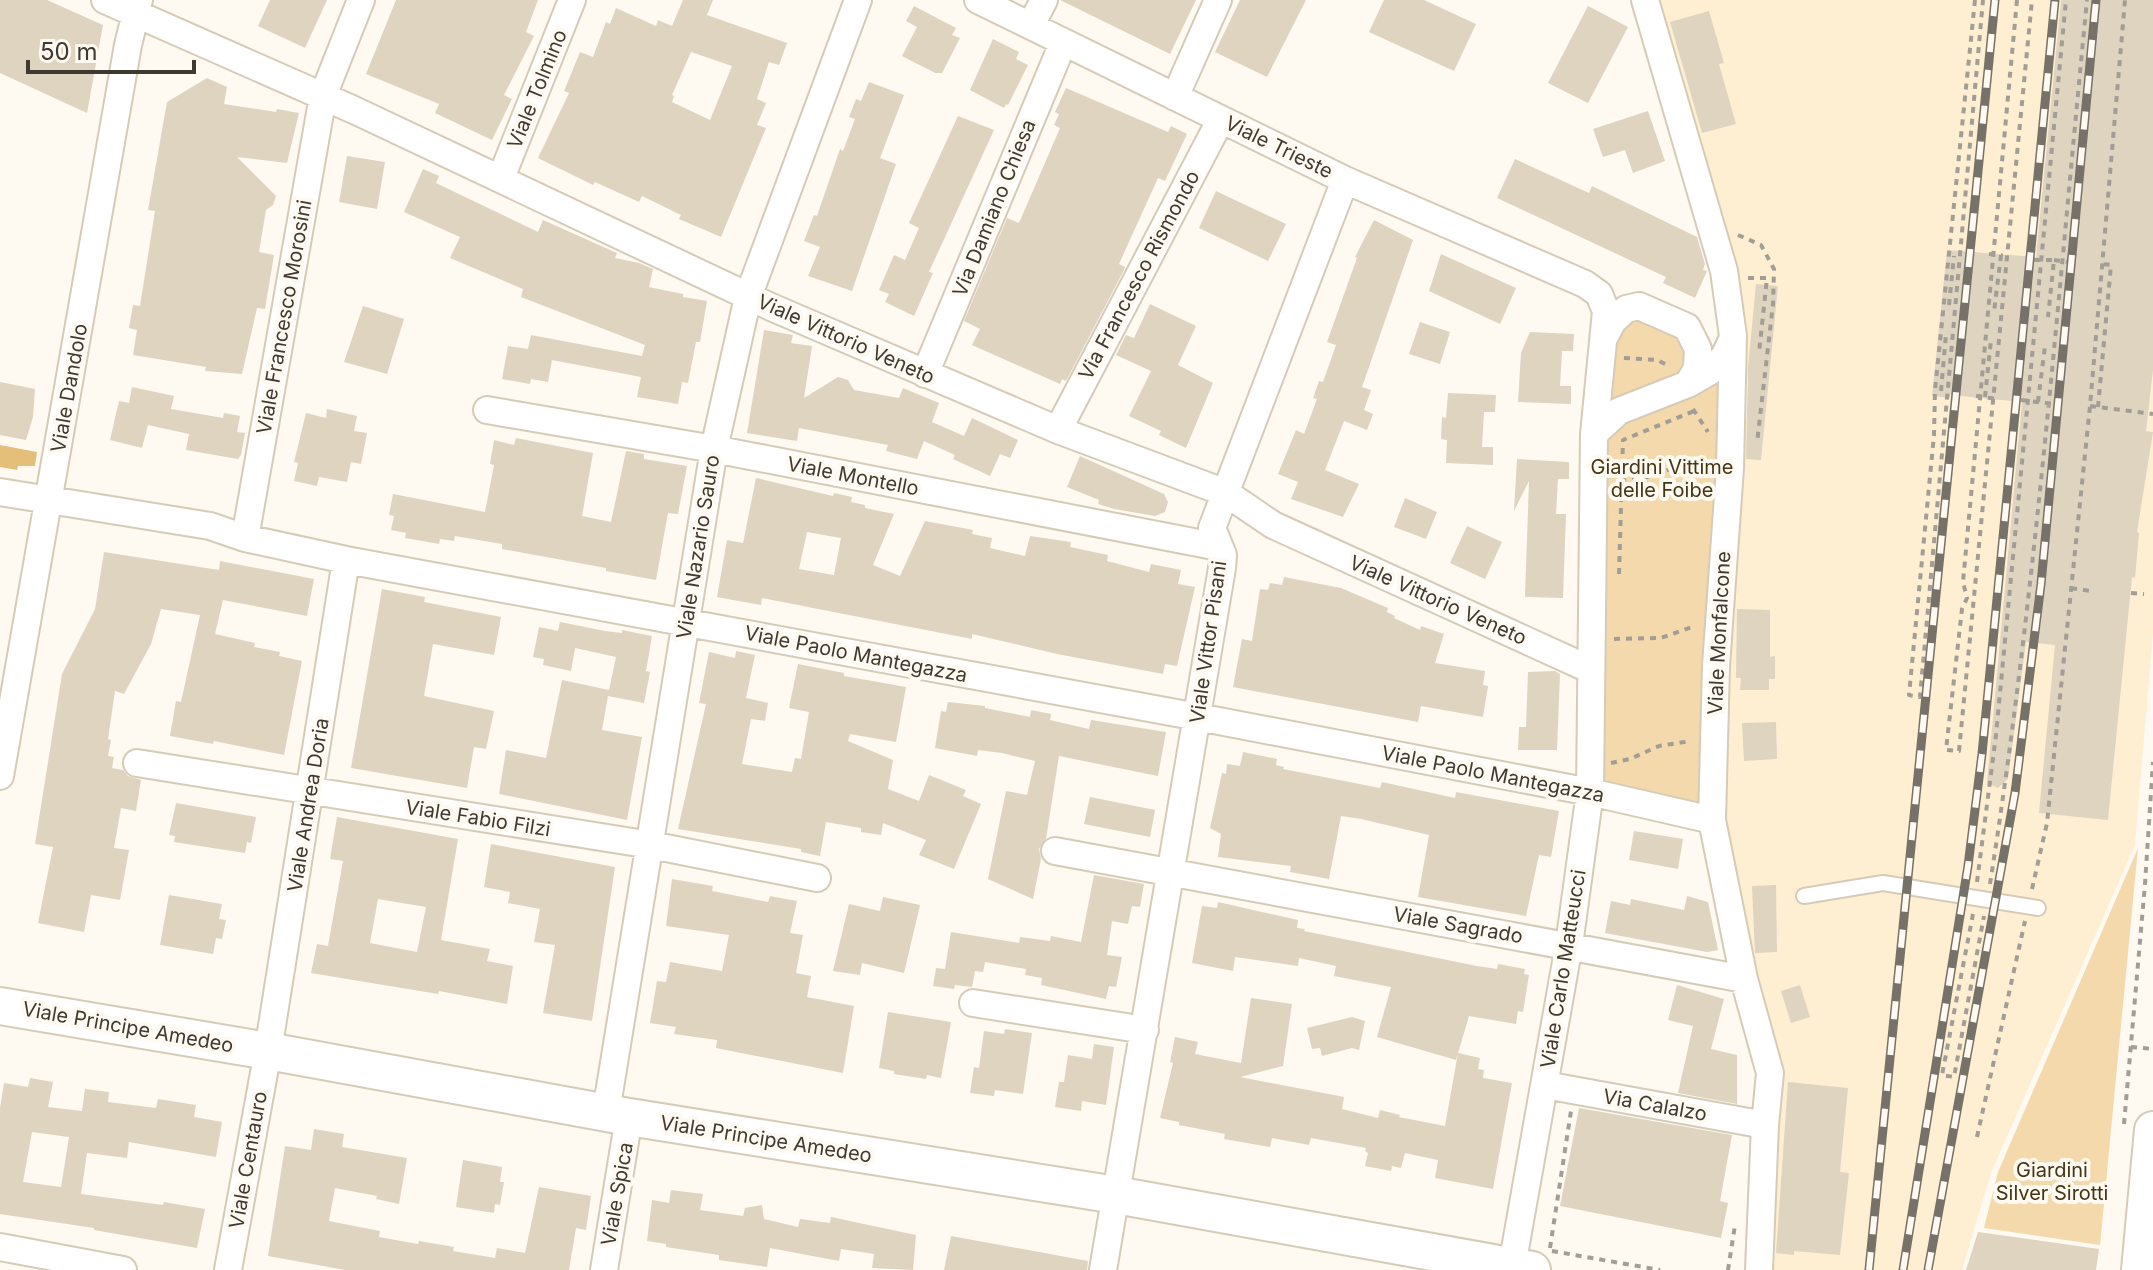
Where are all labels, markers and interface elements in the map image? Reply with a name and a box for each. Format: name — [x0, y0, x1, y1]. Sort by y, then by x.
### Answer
scale bar — [28, 24, 194, 74]
street label: Viale Tolmino — [502, 26, 572, 152]
text: 50 m — [40, 37, 98, 66]
street label: Viale Trieste — [1221, 111, 1337, 183]
street label: Via Damiano Chiesa — [947, 116, 1041, 300]
street label: Via Francesco Rismondo — [1074, 166, 1204, 384]
street label: Viale Francesco Morosini — [252, 198, 316, 436]
street label: Viale Vittorio Veneto — [754, 289, 938, 389]
street label: Viale Dandolo — [46, 322, 92, 454]
street label: Viale Montello — [785, 451, 921, 501]
street label: Viale Nazario Sauro — [672, 453, 724, 641]
park label: Giardini Vittime delle Foibe — [1591, 455, 1733, 502]
street label: Viale Vittorio Veneto — [1346, 550, 1530, 650]
street label: Viale Monfalcone — [1703, 551, 1735, 715]
street label: Viale Vittor Pisani — [1185, 559, 1231, 725]
street label: Viale Paolo Mantegazza — [743, 621, 969, 687]
street label: Viale Andrea Doria — [282, 716, 334, 894]
street label: Viale Paolo Mantegazza — [1380, 741, 1606, 807]
street label: Viale Fabio Filzi — [404, 795, 552, 841]
street label: Viale Carlo Matteucci — [1535, 868, 1591, 1070]
street label: Viale Sagrado — [1391, 902, 1525, 948]
street label: Viale Principe Amedeo — [21, 997, 235, 1057]
street label: Via Calalzo — [1601, 1084, 1709, 1126]
street label: Viale Centauro — [224, 1089, 272, 1231]
street label: Viale Principe Amedeo — [658, 1110, 874, 1168]
street label: Viale Spica — [596, 1140, 638, 1248]
park label: Giardini Silver Sirotti — [1996, 1158, 2108, 1205]

